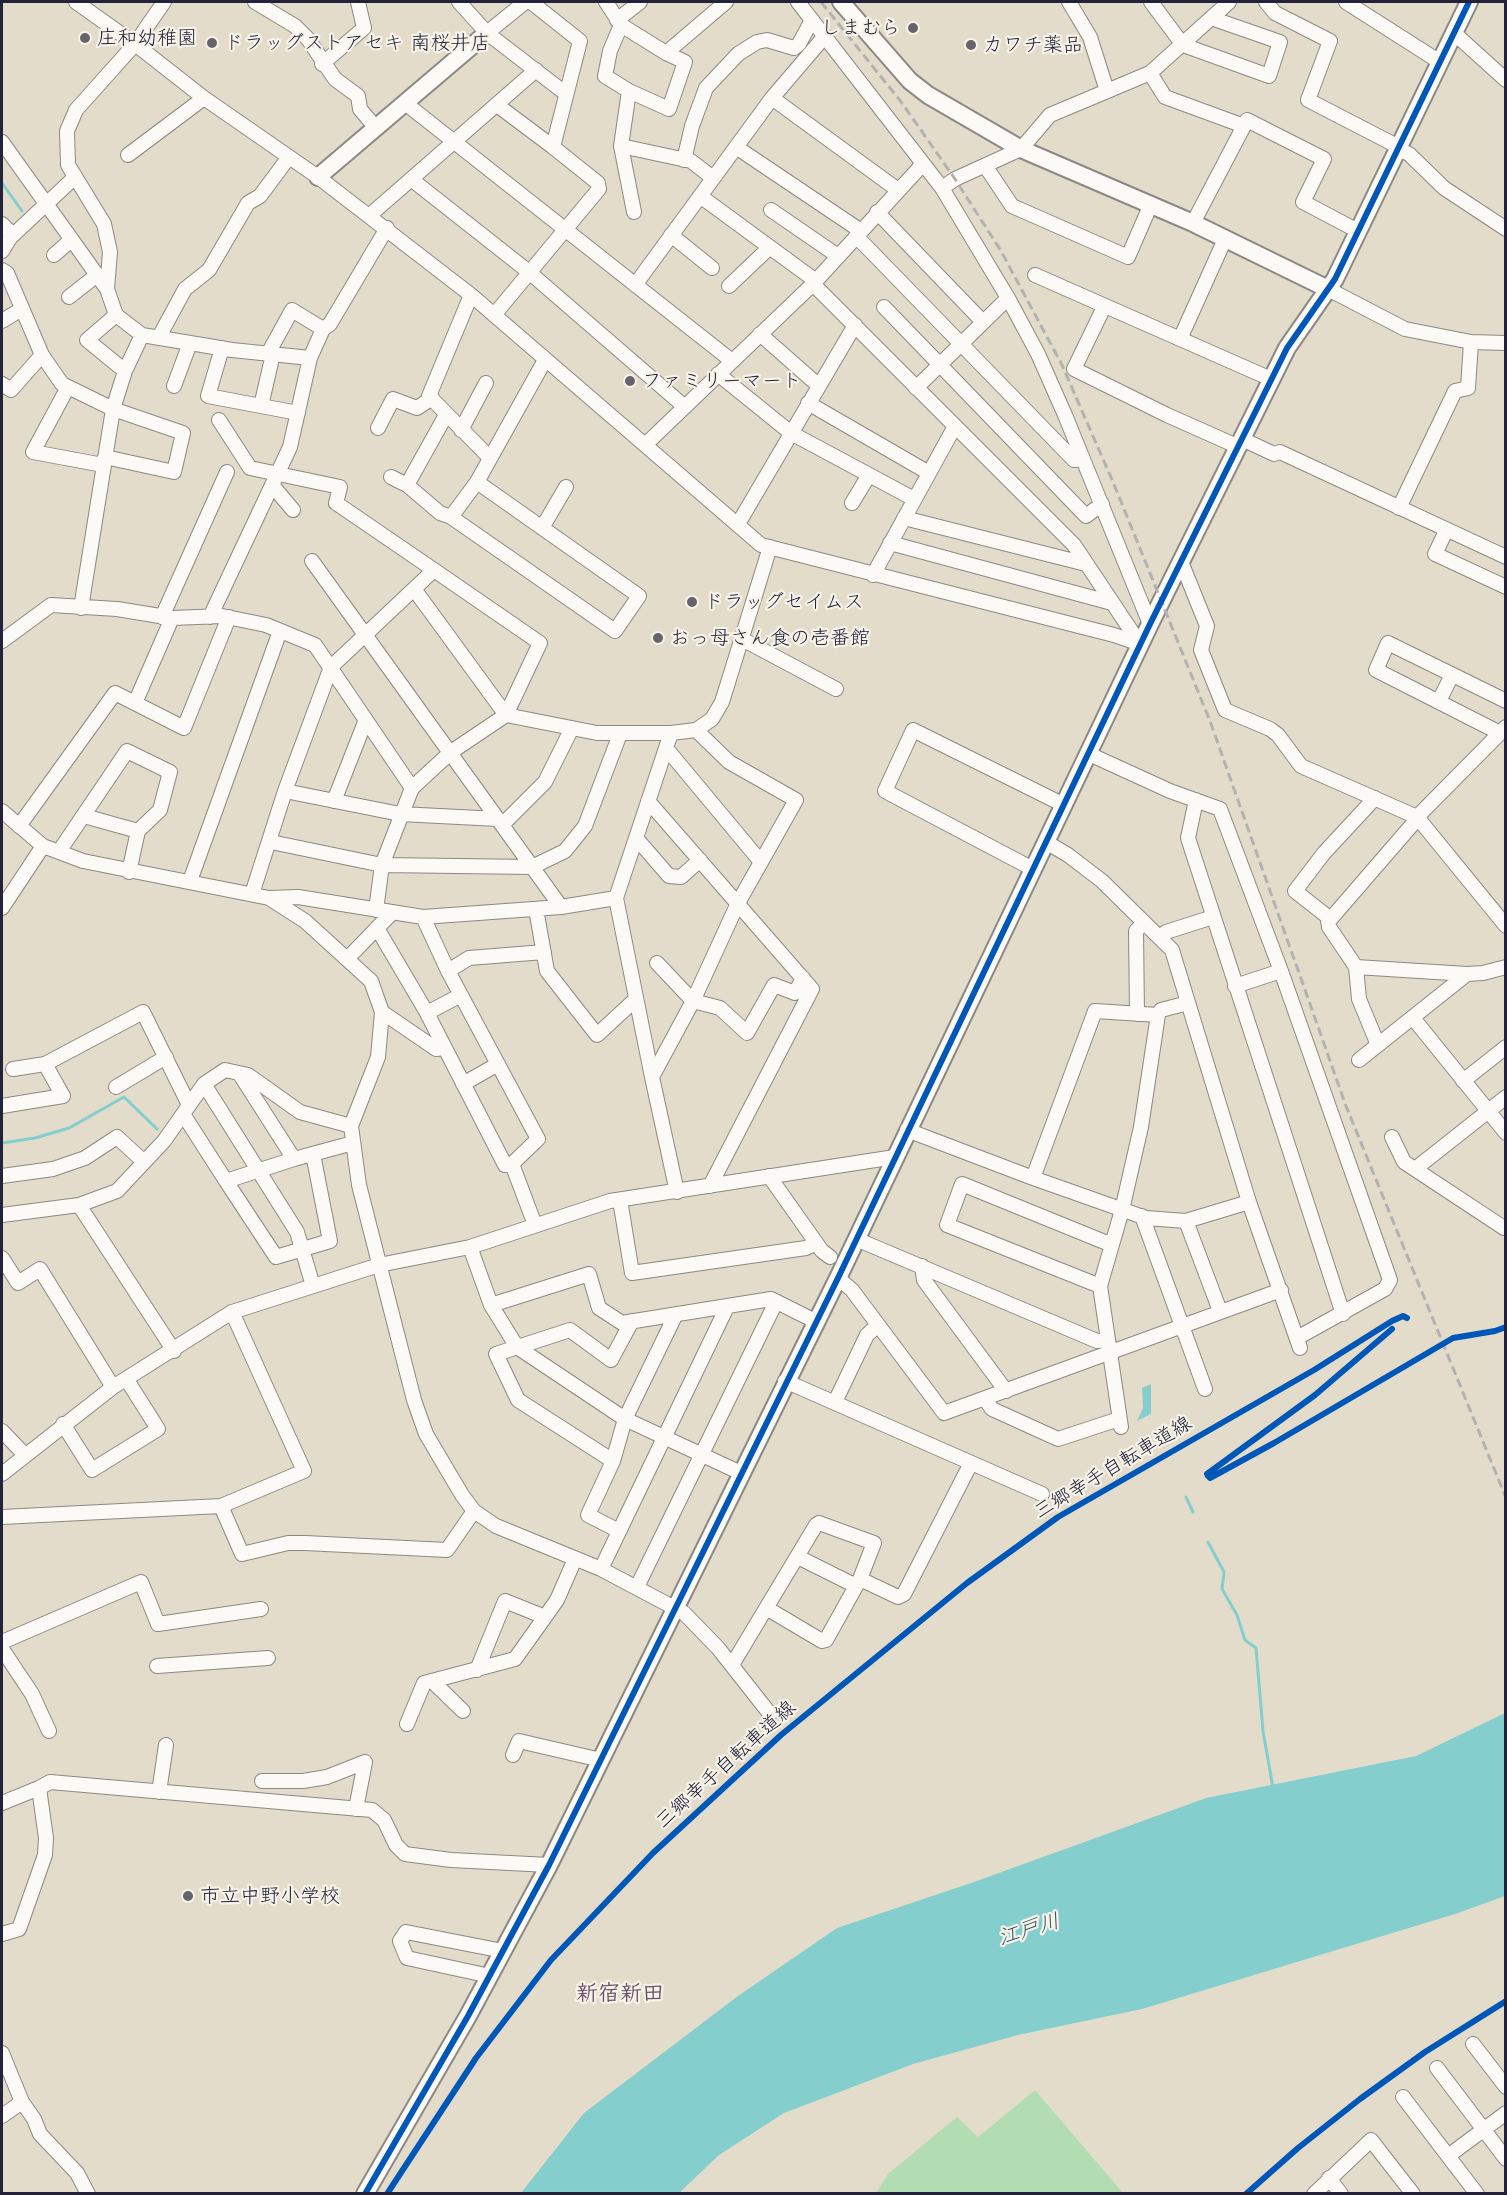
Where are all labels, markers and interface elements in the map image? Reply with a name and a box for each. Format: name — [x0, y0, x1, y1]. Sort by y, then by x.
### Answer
place label: しまむら — [821, 16, 901, 40]
marker: しまむら — [906, 21, 920, 35]
place label: 庄和幼稚園 — [97, 26, 197, 50]
marker: 庄和幼稚園 — [78, 31, 92, 45]
place label: ドラッグストアセキ 南桜井店 — [224, 31, 490, 55]
place label: カワチ薬品 — [983, 33, 1083, 57]
marker: ドラッグストアセキ 南桜井店 — [205, 36, 219, 50]
marker: カワチ薬品 — [964, 38, 978, 52]
place label: ファミリーマート — [642, 369, 802, 393]
marker: ファミリーマート — [623, 374, 637, 388]
place label: ドラッグセイムス — [704, 590, 864, 614]
marker: ドラッグセイムス — [685, 595, 699, 609]
place label: おっ母さん食の壱番館 — [670, 626, 870, 650]
marker: おっ母さん食の壱番館 — [651, 631, 665, 645]
street label: 三郷幸手自転車道線 — [1030, 1411, 1196, 1525]
street label: 三郷幸手自転車道線 — [651, 1696, 801, 1834]
place label: 市立中野小学校 — [200, 1884, 340, 1908]
marker: 市立中野小学校 — [181, 1889, 195, 1903]
water label: 江戸川 — [995, 1909, 1063, 1951]
district label: 新宿新田 — [576, 1981, 664, 2007]

